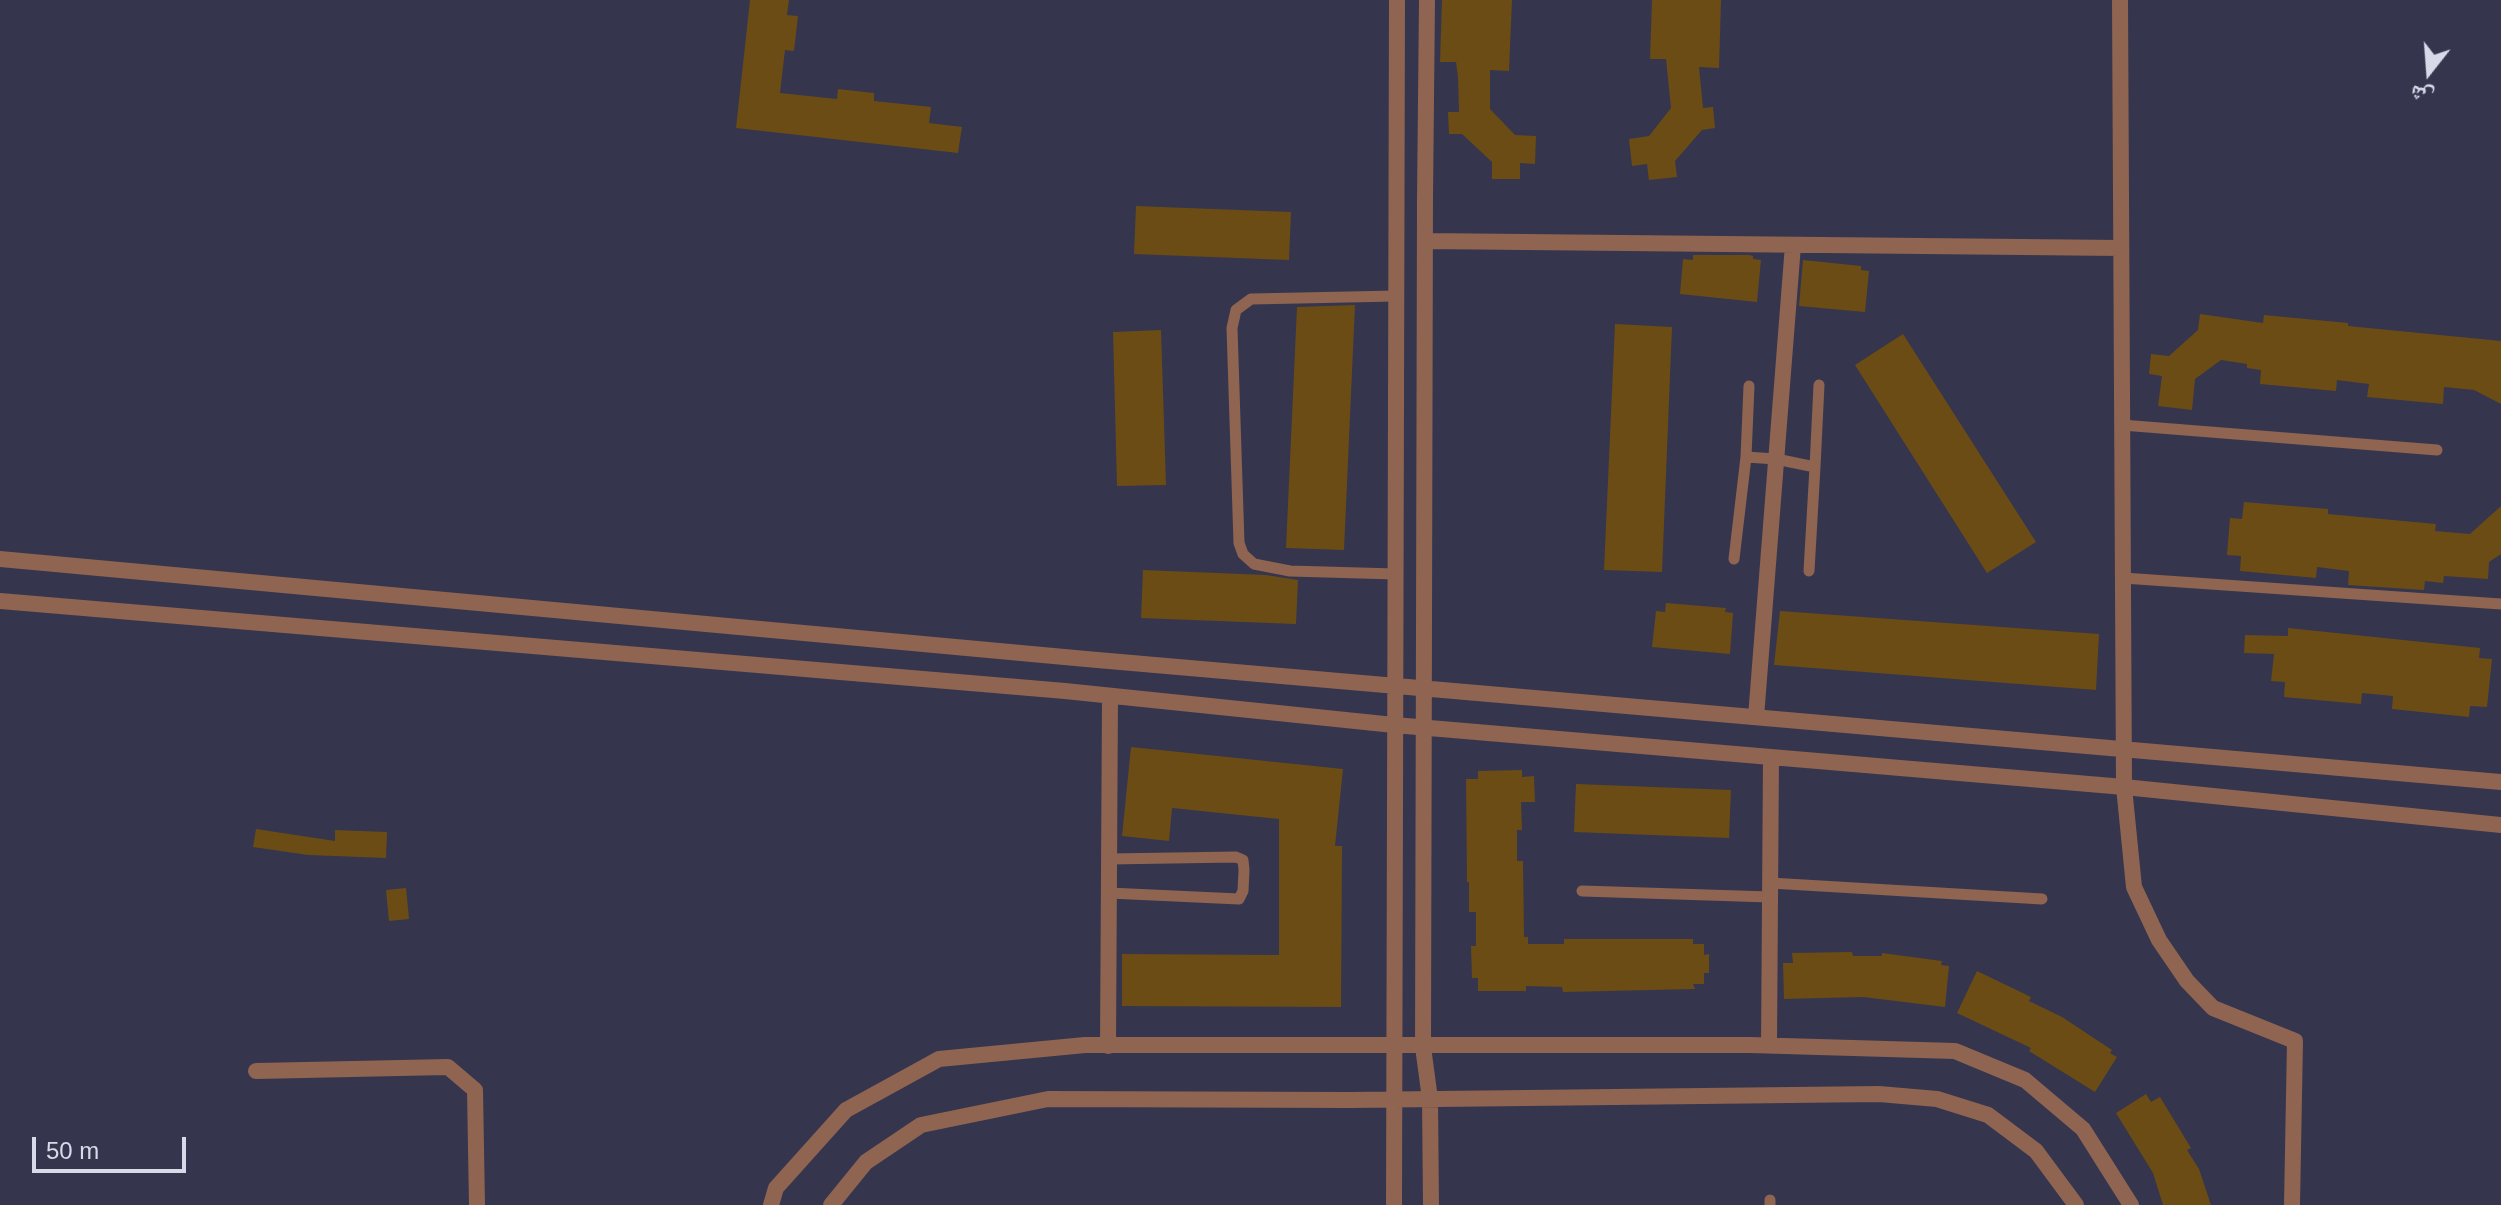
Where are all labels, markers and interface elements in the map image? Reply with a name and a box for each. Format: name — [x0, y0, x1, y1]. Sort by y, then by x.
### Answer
north arrow — [2389, 32, 2469, 112]
text: ش — [2407, 80, 2437, 111]
scale bar — [36, 1121, 190, 1171]
text: 50 m — [46, 1137, 99, 1164]

